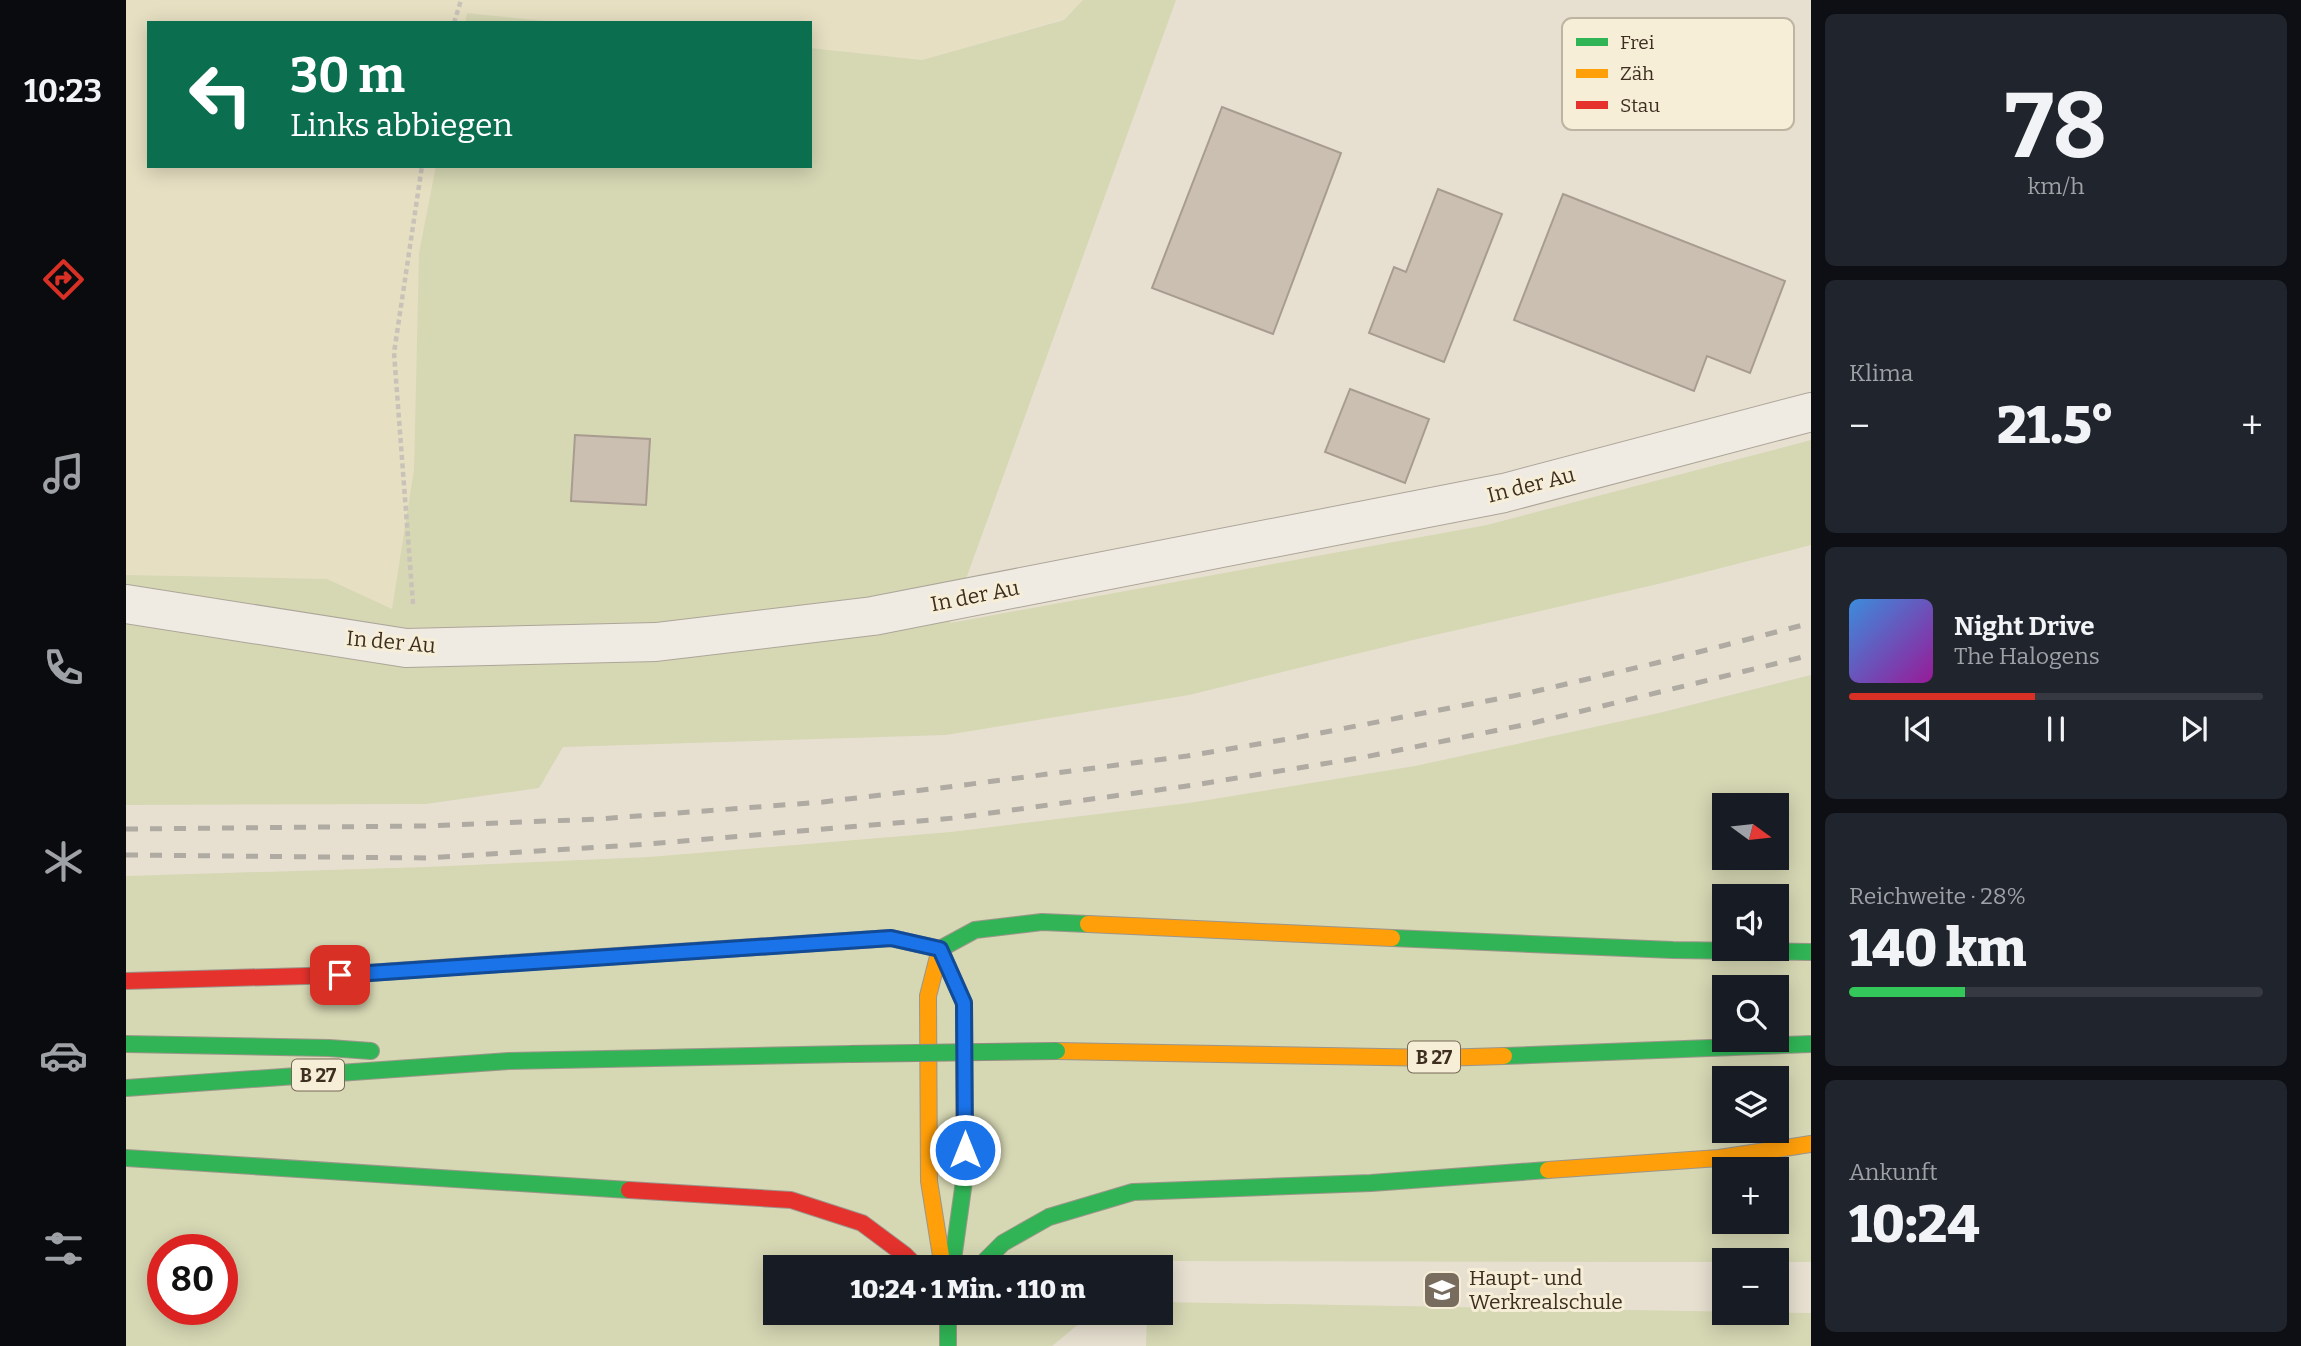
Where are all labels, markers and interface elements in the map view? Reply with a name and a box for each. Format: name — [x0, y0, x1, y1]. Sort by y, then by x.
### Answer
legend — [1562, 18, 1794, 130]
text: Frei — [1620, 31, 1655, 54]
text: 30 m — [290, 46, 405, 105]
icon: left — [175, 49, 266, 140]
text: Zäh — [1620, 62, 1654, 85]
text: 10:23 — [24, 72, 102, 110]
text: 78 — [2005, 72, 2107, 181]
text: Stau — [1620, 94, 1660, 117]
text: Links abbiegen — [290, 106, 513, 144]
text: km/h — [2028, 172, 2084, 200]
icon: directions — [39, 255, 88, 304]
text: Klima — [1849, 359, 1913, 387]
text: 21.5° — [1997, 394, 2114, 457]
text: − — [1849, 403, 1870, 449]
text: + — [2241, 403, 2263, 449]
icon: music — [39, 449, 88, 498]
street label: In der Au — [1484, 462, 1578, 508]
street label: In der Au — [929, 575, 1021, 617]
text: Night Drive — [1954, 611, 2095, 642]
street label: In der Au — [345, 625, 437, 659]
text: The Halogens — [1954, 642, 2100, 670]
icon: phone — [39, 643, 88, 692]
icon: previous — [1899, 710, 1937, 748]
icon: pause — [2037, 710, 2075, 748]
icon: next — [2175, 710, 2213, 748]
north arrow — [1712, 793, 1788, 870]
map controls — [1712, 793, 1789, 1325]
icon: climate — [39, 837, 88, 886]
text: Reichweite · 28% — [1849, 882, 2026, 910]
button: sound — [1712, 884, 1789, 961]
text: 140 km — [1849, 917, 2027, 980]
pin — [310, 945, 370, 1005]
icon: arrive — [321, 956, 359, 994]
button: search — [1712, 975, 1789, 1052]
icon: car — [39, 1031, 88, 1080]
road number: B 27 — [1408, 1042, 1460, 1072]
road number: B 27 — [292, 1060, 344, 1091]
button: layers — [1712, 1066, 1789, 1143]
position arrow — [928, 1113, 1002, 1187]
button: + — [1712, 1157, 1789, 1234]
text: Ankunft — [1849, 1158, 1938, 1186]
text: 10:24 — [1849, 1193, 1980, 1256]
icon: filters — [39, 1224, 88, 1273]
speed limit sign: 80 — [147, 1234, 238, 1325]
button: − — [1712, 1248, 1789, 1325]
place label: Haupt- und Werkrealschule — [1469, 1265, 1623, 1315]
school or university icon: Haupt- und Werkrealschule — [1421, 1269, 1463, 1311]
text: 10:24 · 1 Min. · 110 m — [851, 1274, 1085, 1305]

